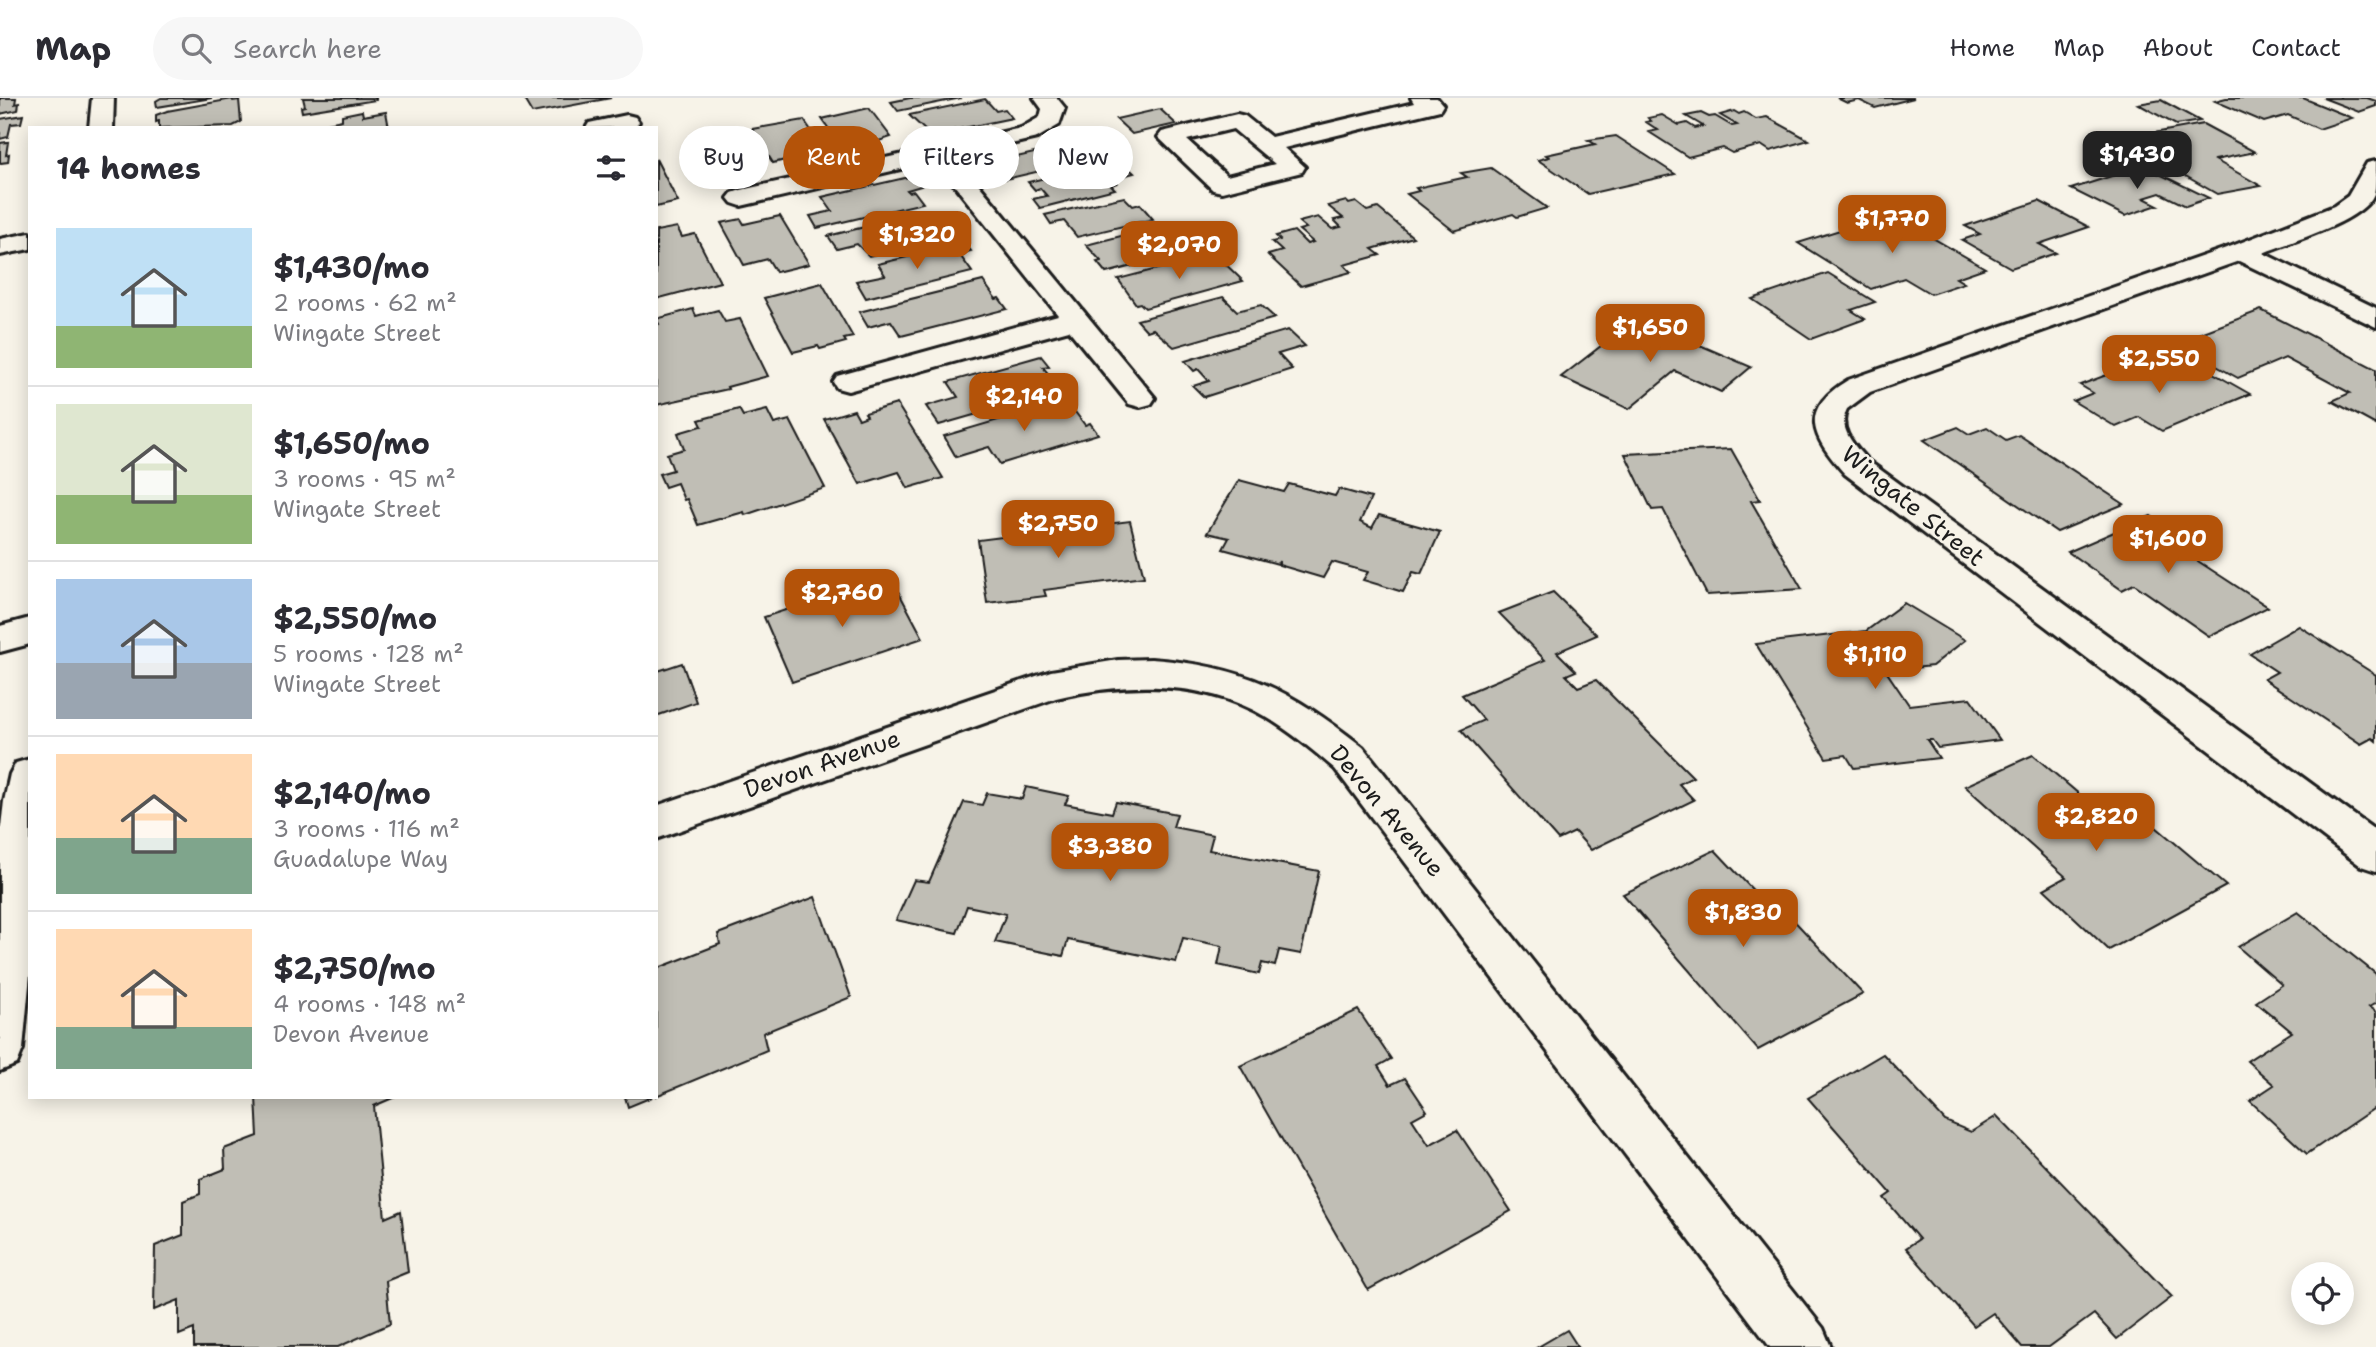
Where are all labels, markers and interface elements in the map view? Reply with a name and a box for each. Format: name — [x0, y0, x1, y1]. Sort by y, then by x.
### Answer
search box — [153, 17, 643, 80]
text: Map — [35, 26, 111, 71]
icon: search — [177, 29, 215, 67]
text: Search here — [233, 31, 382, 66]
text: Home — [1949, 32, 2015, 64]
text: Map — [2053, 32, 2105, 64]
text: About — [2143, 32, 2213, 64]
text: Contact — [2251, 32, 2341, 64]
chip: Buy — [679, 126, 769, 189]
chip: Rent — [783, 126, 885, 189]
chip: Filters — [899, 126, 1019, 189]
chip: New — [1033, 126, 1133, 189]
pin: $1,430 — [2080, 132, 2194, 191]
text: $1,430 — [2099, 139, 2175, 169]
text: 14 homes — [56, 148, 201, 189]
icon: filters — [592, 149, 630, 187]
pin: $1,770 — [1835, 195, 1949, 255]
text: $1,770 — [1854, 203, 1930, 233]
pin: $1,320 — [860, 212, 974, 271]
text: $1,320 — [878, 219, 956, 249]
pin: $2,070 — [1122, 222, 1236, 281]
text: $2,070 — [1137, 229, 1221, 259]
text: $1,430/mo — [273, 247, 430, 288]
icon: home — [112, 256, 196, 340]
text: 2 rooms · 62 m² — [273, 288, 457, 318]
pin: $1,650 — [1593, 304, 1707, 364]
text: $1,650 — [1612, 312, 1688, 342]
text: Wingate Street — [273, 318, 441, 348]
pin: $2,550 — [2102, 336, 2216, 395]
text: $2,550 — [2118, 343, 2200, 373]
pin: $2,140 — [967, 374, 1081, 433]
text: $2,140 — [985, 381, 1063, 411]
text: $1,650/mo — [273, 423, 430, 464]
icon: home — [112, 432, 196, 516]
street label: Wingate Street — [1835, 438, 1991, 574]
text: 3 rooms · 95 m² — [273, 464, 456, 494]
text: Wingate Street — [273, 494, 441, 524]
pin: $2,750 — [1001, 500, 1115, 560]
text: $2,750 — [1017, 508, 1099, 538]
pin: $1,600 — [2111, 516, 2225, 575]
text: $1,600 — [2129, 523, 2207, 553]
pin: $2,760 — [785, 570, 899, 629]
text: $2,760 — [800, 577, 884, 607]
text: $2,550/mo — [273, 598, 437, 639]
icon: home — [112, 607, 196, 691]
pin: $1,110 — [1818, 632, 1932, 691]
text: 5 rooms · 128 m² — [273, 639, 464, 669]
text: $1,110 — [1843, 639, 1907, 669]
text: Wingate Street — [273, 669, 441, 699]
street label: Devon Avenue — [740, 722, 904, 806]
street label: Devon Avenue — [1322, 738, 1452, 884]
text: $2,140/mo — [273, 773, 431, 814]
icon: home — [112, 782, 196, 866]
pin: $2,820 — [2039, 794, 2153, 853]
text: $2,820 — [2054, 801, 2138, 831]
text: 3 rooms · 116 m² — [273, 814, 460, 844]
pin: $3,380 — [1053, 824, 1167, 883]
text: $3,380 — [1067, 831, 1153, 861]
text: Guadalupe Way — [273, 844, 448, 874]
pin: $1,830 — [1686, 890, 1800, 949]
text: $1,830 — [1704, 897, 1782, 927]
text: $2,750/mo — [273, 948, 436, 989]
icon: home — [112, 957, 196, 1041]
text: 4 rooms · 148 m² — [273, 989, 466, 1019]
text: Devon Avenue — [273, 1019, 429, 1049]
map controls — [2291, 1262, 2354, 1325]
button: locate — [2291, 1262, 2354, 1325]

